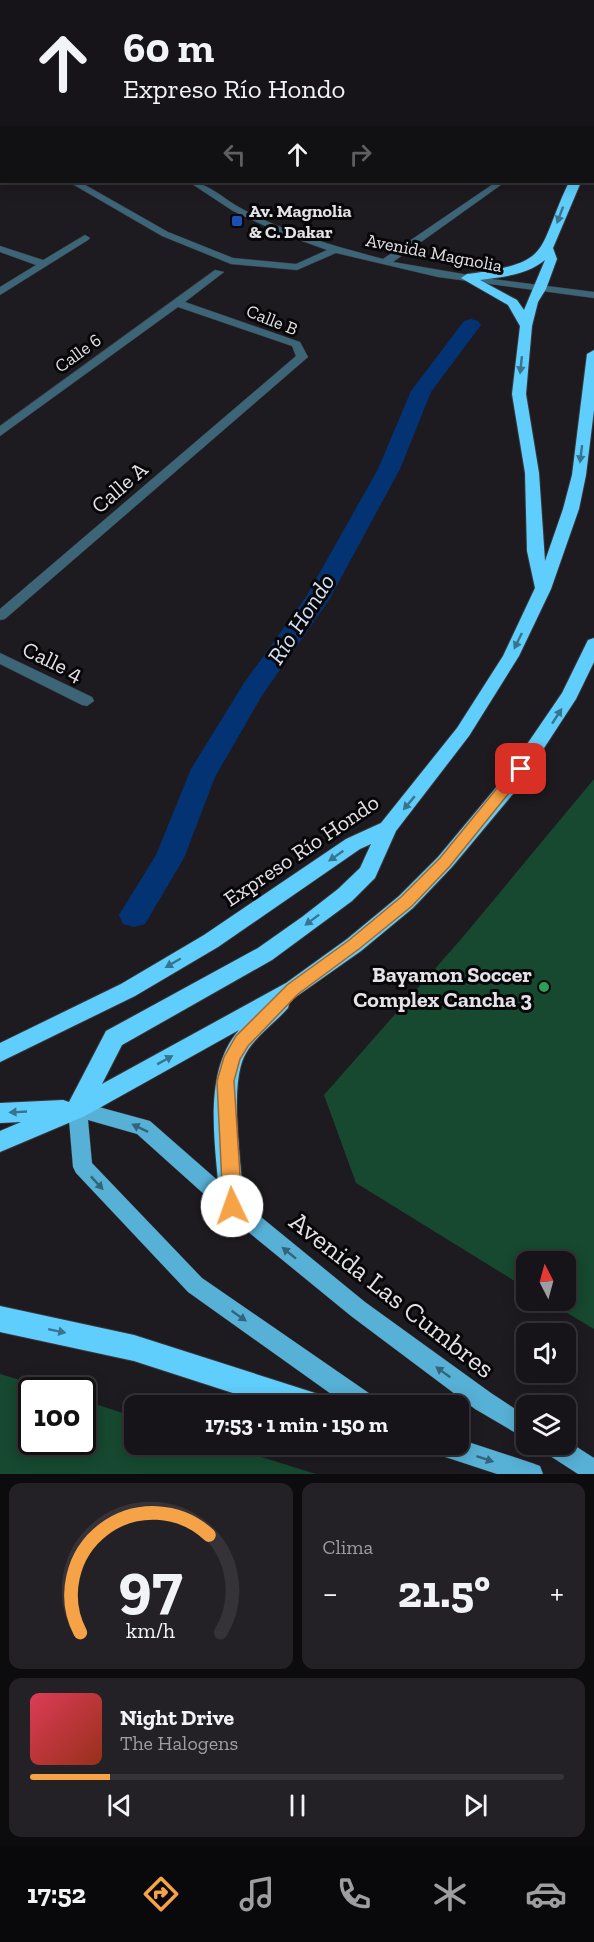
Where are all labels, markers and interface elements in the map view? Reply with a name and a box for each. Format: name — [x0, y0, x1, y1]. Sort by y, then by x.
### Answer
text: 60 m — [123, 22, 214, 73]
icon: ahead — [24, 24, 102, 102]
text: Expreso Río Hondo — [123, 73, 345, 105]
icon: left — [218, 138, 251, 171]
icon: ahead — [281, 138, 314, 171]
icon: right — [344, 138, 377, 171]
place label: Av. Magnolia & C. Dakar — [249, 200, 352, 243]
one-way arrow — [554, 206, 564, 224]
marker: Av. Magnolia & C. Dakar — [230, 214, 244, 228]
street label: Avenida Magnolia — [364, 229, 504, 277]
street label: Calle B — [243, 300, 301, 340]
street label: Calle 6 — [50, 329, 106, 377]
one-way arrow — [516, 355, 526, 374]
one-way arrow — [577, 445, 586, 464]
street label: Calle A — [86, 455, 153, 519]
water label: Río Hondo — [261, 568, 341, 669]
one-way arrow — [513, 633, 522, 650]
street label: Calle 4 — [18, 635, 87, 688]
one-way arrow — [551, 707, 562, 724]
pin — [495, 743, 546, 794]
icon: arrive — [504, 752, 537, 785]
street label: Expreso Río Hondo — [219, 789, 384, 912]
one-way arrow — [403, 795, 416, 810]
one-way arrow — [329, 850, 345, 862]
one-way arrow — [305, 914, 321, 926]
one-way arrow — [165, 958, 182, 968]
place label: Bayamon Soccer Complex Cancha 3 — [353, 961, 532, 1013]
marker: Bayamon Soccer Complex Cancha 3 — [537, 980, 551, 994]
one-way arrow — [157, 1055, 174, 1065]
one-way arrow — [8, 1107, 27, 1117]
one-way arrow — [131, 1124, 149, 1134]
position arrow — [200, 1174, 264, 1238]
one-way arrow — [90, 1175, 104, 1189]
street label: Avenida Las Cumbres — [283, 1205, 501, 1385]
one-way arrow — [281, 1246, 297, 1259]
north arrow — [516, 1251, 576, 1311]
map controls — [516, 1251, 576, 1455]
one-way arrow — [230, 1310, 246, 1322]
button: sound — [516, 1323, 576, 1383]
one-way arrow — [48, 1327, 66, 1337]
one-way arrow — [436, 1366, 452, 1378]
speed limit sign: 100 — [18, 1377, 96, 1455]
button: layers — [516, 1395, 576, 1455]
text: 17:53 · 1 min · 150 m — [205, 1411, 388, 1438]
one-way arrow — [476, 1455, 494, 1464]
text: Clima — [323, 1535, 373, 1559]
text: 97 — [119, 1548, 183, 1623]
text: 21.5° — [398, 1565, 490, 1619]
text: − — [323, 1573, 338, 1612]
text: + — [550, 1573, 564, 1612]
text: km/h — [126, 1618, 175, 1643]
text: Night Drive — [120, 1704, 234, 1731]
text: The Halogens — [120, 1731, 238, 1755]
icon: previous — [103, 1789, 136, 1822]
icon: pause — [281, 1789, 314, 1822]
icon: next — [459, 1789, 492, 1822]
icon: directions — [140, 1873, 182, 1915]
icon: music — [236, 1873, 278, 1915]
icon: phone — [333, 1873, 375, 1915]
icon: climate — [429, 1873, 471, 1915]
icon: car — [525, 1873, 567, 1915]
text: 17:52 — [27, 1878, 86, 1910]

